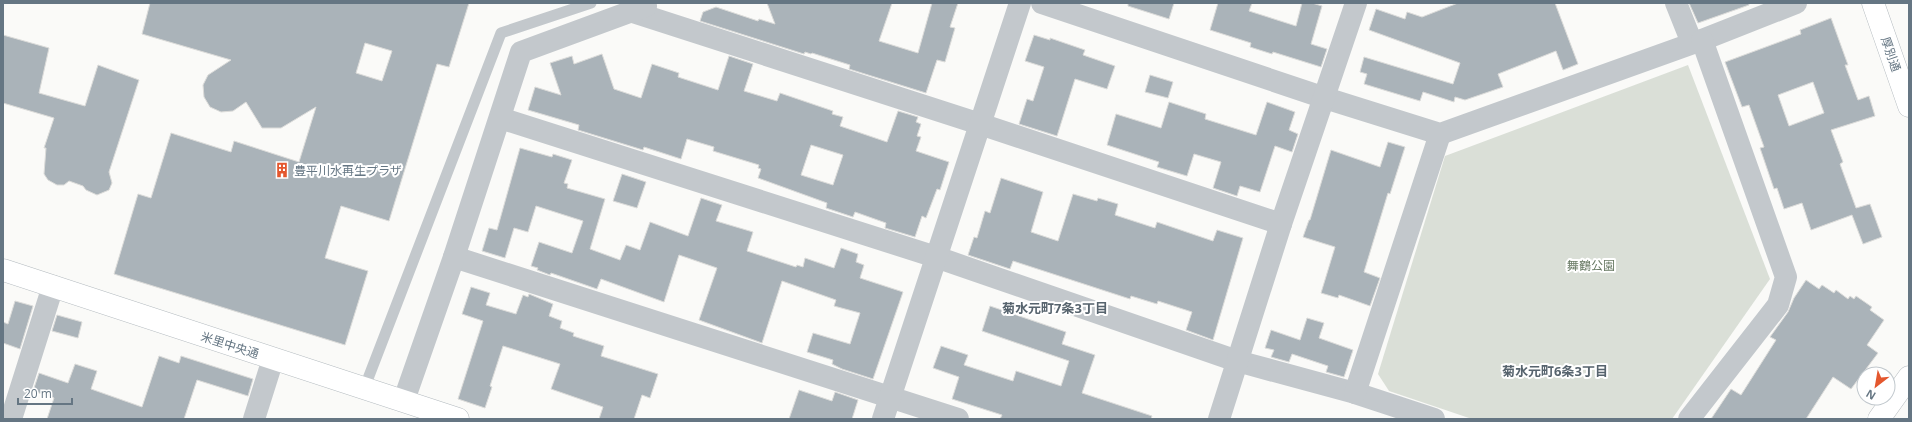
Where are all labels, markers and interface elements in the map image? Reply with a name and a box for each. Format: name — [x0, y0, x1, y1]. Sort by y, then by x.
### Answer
street label: 厚別通 — [1877, 34, 1905, 74]
building icon: 豊平川水再生プラザ — [273, 161, 291, 179]
place label: 豊平川水再生プラザ — [294, 162, 402, 179]
park label: 舞鶴公園 — [1567, 257, 1615, 274]
district label: 菊水元町7条3丁目 — [1002, 299, 1108, 317]
street label: 米里中央通 — [199, 328, 261, 362]
district label: 菊水元町6条3丁目 — [1502, 362, 1608, 380]
north arrow — [1856, 366, 1896, 406]
scale bar — [18, 380, 72, 406]
text: 20 m — [24, 385, 52, 402]
text: N — [1863, 386, 1878, 404]

